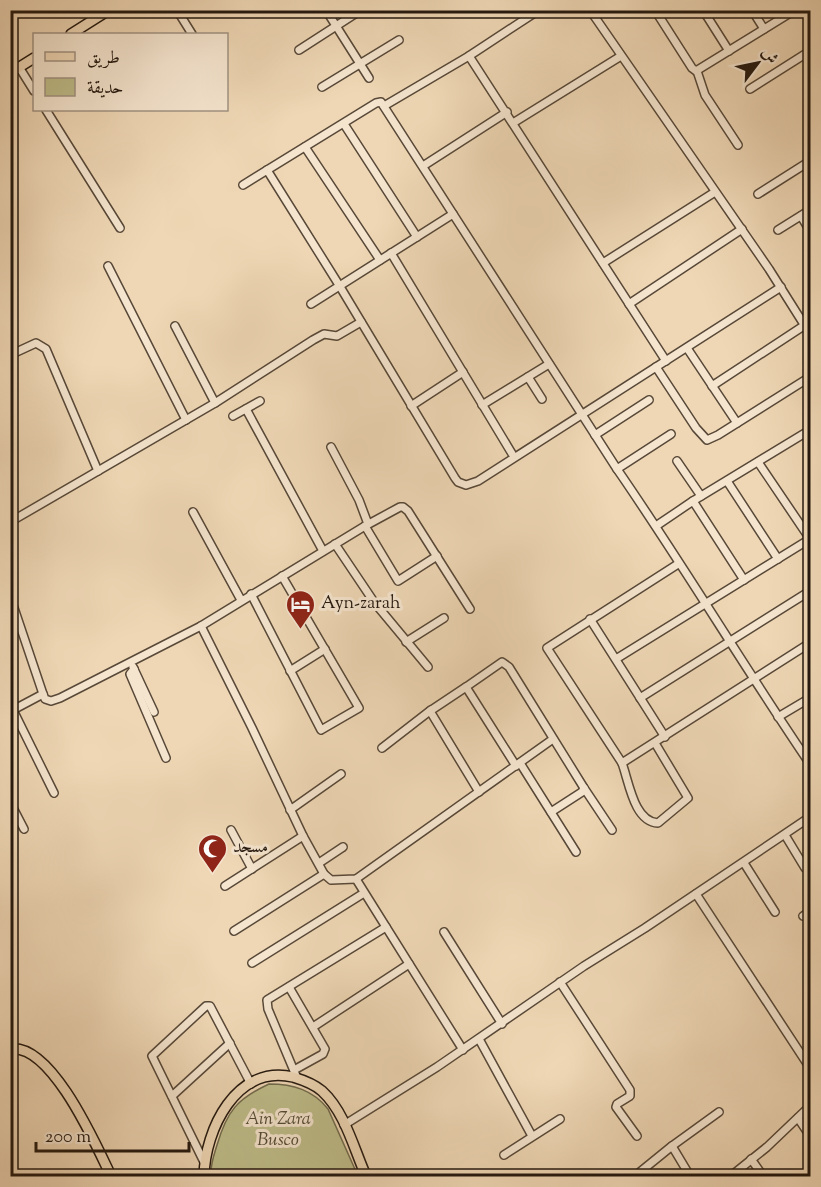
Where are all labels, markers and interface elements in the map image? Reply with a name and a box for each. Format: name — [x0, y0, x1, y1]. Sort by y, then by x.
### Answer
legend — [33, 33, 228, 111]
north arrow — [728, 33, 788, 93]
text: ش — [755, 44, 783, 69]
text: طريق — [87, 46, 120, 72]
text: حديقة — [87, 76, 123, 102]
hotel icon: Ayn-zarah — [284, 588, 316, 630]
place label: Ayn-zarah — [321, 591, 401, 617]
mosque icon: مسجد — [196, 832, 228, 874]
place label: مسجد — [233, 835, 268, 861]
park label: Ain Zara Busco — [245, 1107, 311, 1154]
scale bar — [36, 1115, 189, 1153]
text: 200 m — [45, 1125, 91, 1151]

